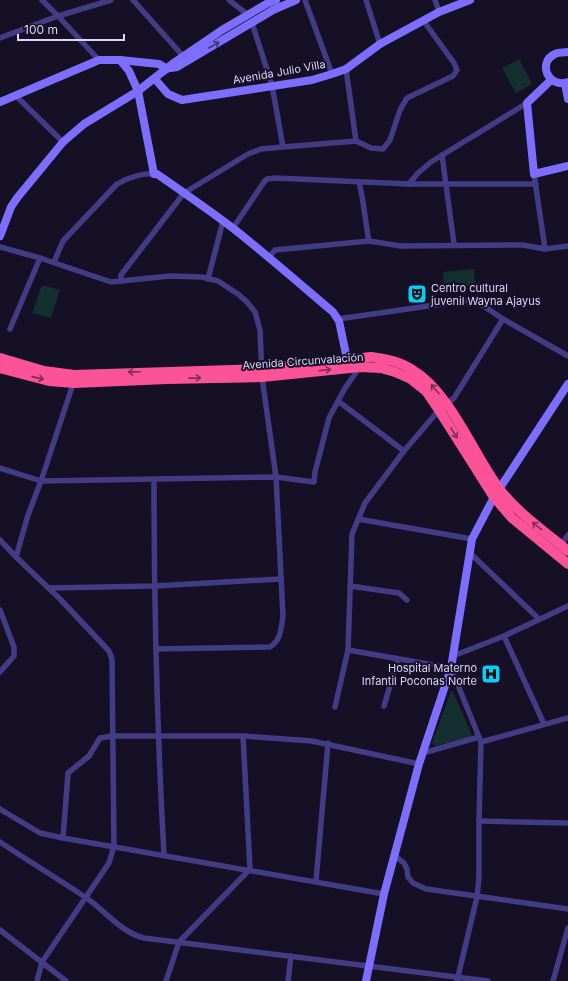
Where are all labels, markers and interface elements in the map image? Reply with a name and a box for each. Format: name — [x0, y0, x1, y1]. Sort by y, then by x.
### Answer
scale bar — [18, 16, 124, 42]
text: 100 m — [24, 22, 58, 37]
one-way arrow — [208, 41, 220, 49]
street label: Avenida Julio Villa — [232, 57, 326, 87]
place label: Centro cultural juvenil Wayna Ajayus — [430, 281, 541, 308]
theatre icon: Centro cultural juvenil Wayna Ajayus — [406, 283, 428, 305]
street label: Avenida Circunvalación — [242, 350, 364, 372]
one-way arrow — [318, 366, 331, 374]
one-way arrow — [128, 368, 141, 376]
one-way arrow — [188, 374, 201, 382]
one-way arrow — [31, 375, 44, 383]
one-way arrow — [431, 384, 440, 395]
one-way arrow — [450, 427, 458, 439]
one-way arrow — [532, 522, 543, 531]
place label: Hospital Materno Infantil Poconas Norte — [362, 661, 477, 688]
hospital icon: Hospital Materno Infantil Poconas Norte — [480, 663, 502, 685]

